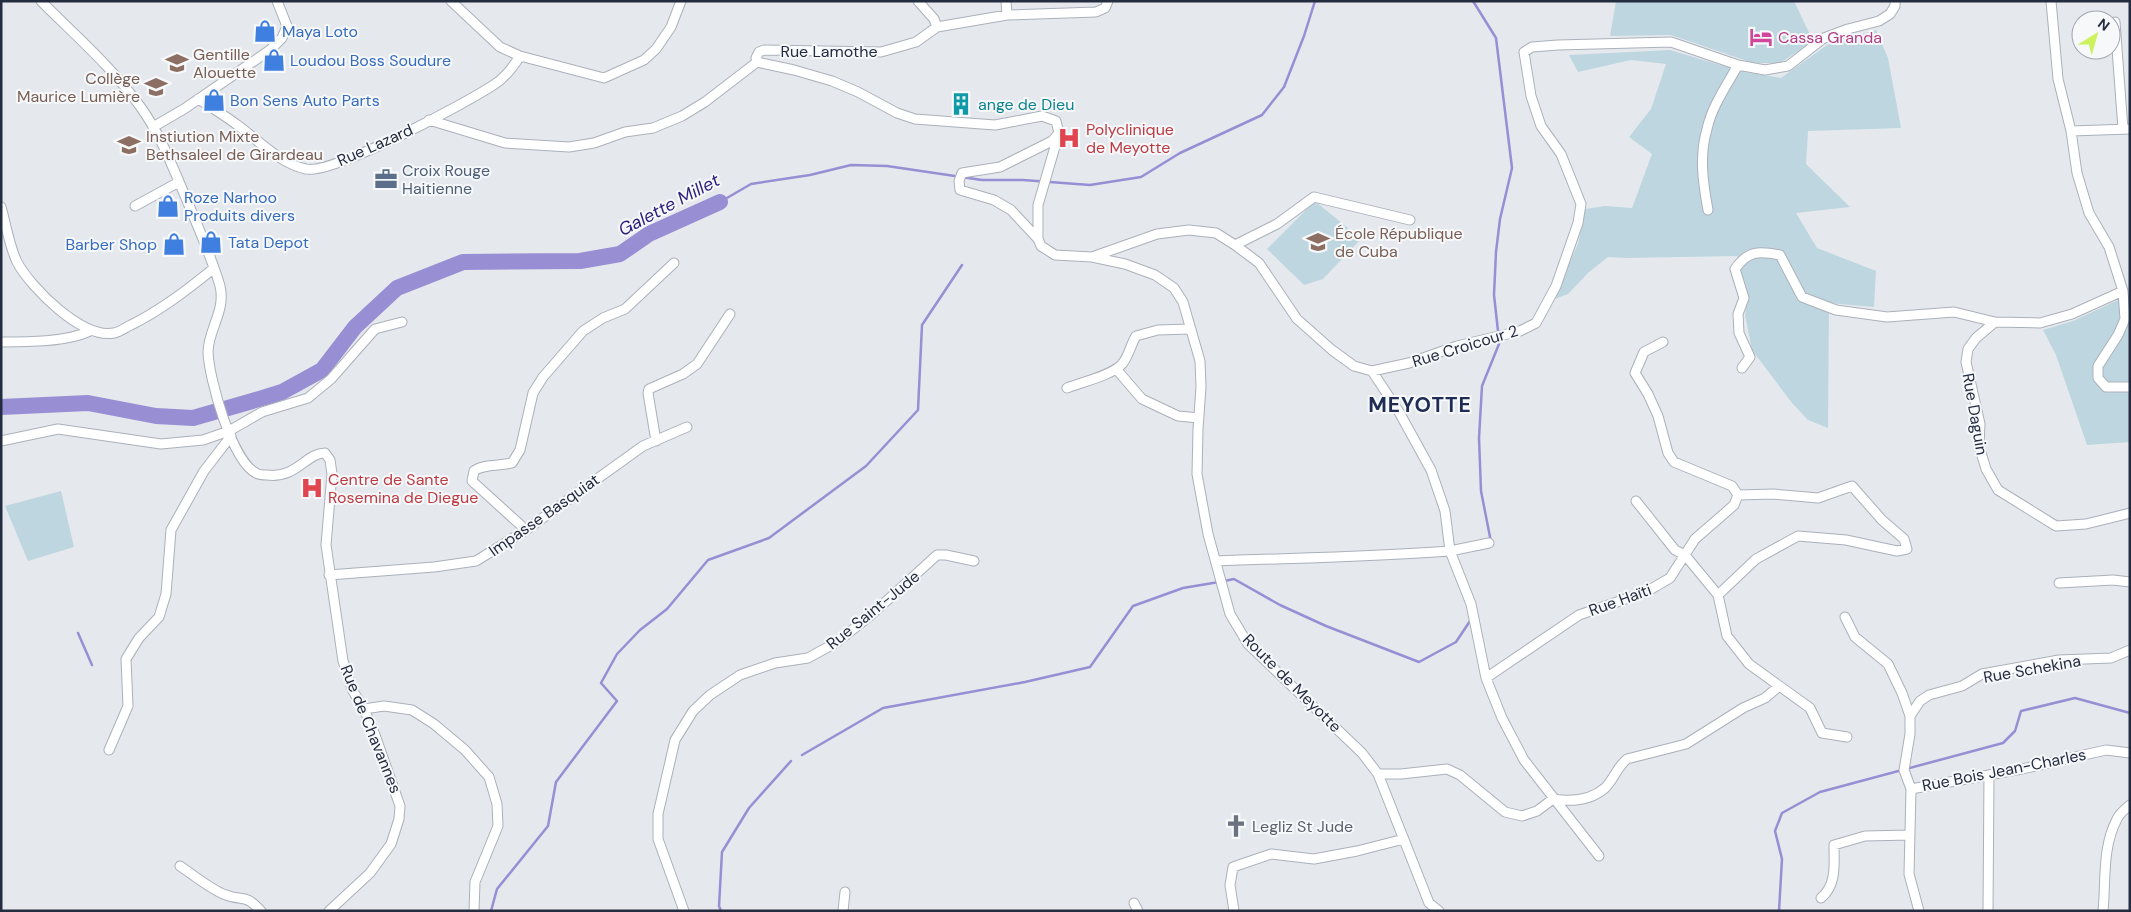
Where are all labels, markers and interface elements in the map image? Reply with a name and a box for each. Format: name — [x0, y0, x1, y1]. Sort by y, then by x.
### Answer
north arrow — [2071, 10, 2121, 60]
text: N — [2094, 14, 2113, 35]
shop icon: Maya Loto — [252, 18, 278, 44]
place label: Maya Loto — [282, 21, 358, 42]
hotel icon: Cassa Granda — [1748, 24, 1774, 50]
place label: Cassa Granda — [1778, 27, 1882, 48]
street label: Rue Lamothe — [780, 41, 878, 62]
place label: Gentille Alouette — [193, 44, 256, 83]
shop icon: Loudou Boss Soudure — [261, 47, 287, 73]
school or university icon: Gentille Alouette — [164, 50, 190, 76]
place label: Loudou Boss Soudure — [290, 50, 451, 71]
place label: Collège Maurice Lumière — [17, 68, 140, 107]
school or university icon: Collège Maurice Lumière — [143, 74, 169, 100]
shop icon: Bon Sens Auto Parts — [201, 87, 227, 113]
place label: Bon Sens Auto Parts — [230, 90, 380, 111]
building icon: ange de Dieu — [948, 91, 974, 117]
place label: ange de Dieu — [978, 94, 1074, 115]
street label: Rue Lazard — [334, 119, 416, 171]
place label: Polyclinique de Meyotte — [1086, 119, 1174, 158]
hospital icon: Polyclinique de Meyotte — [1056, 125, 1082, 151]
place label: Instiution Mixte Bethsaleel de Girardeau — [146, 126, 323, 165]
school or university icon: Instiution Mixte Bethsaleel de Girardeau — [116, 132, 142, 158]
place label: Croix Rouge Haitienne — [402, 160, 490, 199]
office icon: Croix Rouge Haitienne — [373, 166, 399, 192]
water label: Galette Millet — [614, 168, 725, 242]
place label: Roze Narhoo Produits divers — [184, 187, 295, 226]
shop icon: Roze Narhoo Produits divers — [155, 193, 181, 219]
place label: École République de Cuba — [1335, 223, 1463, 262]
shop icon: Tata Depot — [198, 229, 224, 255]
school or university icon: École République de Cuba — [1305, 229, 1331, 255]
shop icon: Barber Shop — [161, 231, 187, 257]
place label: Tata Depot — [228, 232, 309, 253]
place label: Barber Shop — [65, 234, 157, 255]
street label: Rue Croicour 2 — [1410, 320, 1520, 372]
street label: Rue Daguin — [1957, 371, 1993, 457]
district label: MEYOTTE — [1368, 391, 1472, 419]
place label: Centre de Sante Rosemina de Diegue — [328, 469, 478, 508]
street label: Impasse Basquiat — [485, 469, 603, 561]
hospital icon: Centre de Sante Rosemina de Diegue — [299, 475, 325, 501]
street label: Rue Saint-Jude — [822, 566, 924, 654]
street label: Rue Haïti — [1586, 579, 1654, 621]
street label: Route de Meyotte — [1238, 629, 1346, 737]
street label: Rue Schekina — [1982, 650, 2082, 688]
street label: Rue de Chavannes — [336, 662, 406, 796]
street label: Rue Bois Jean-Charles — [1920, 744, 2088, 796]
church icon: Legliz St Jude — [1223, 813, 1249, 839]
place label: Legliz St Jude — [1252, 816, 1353, 837]

